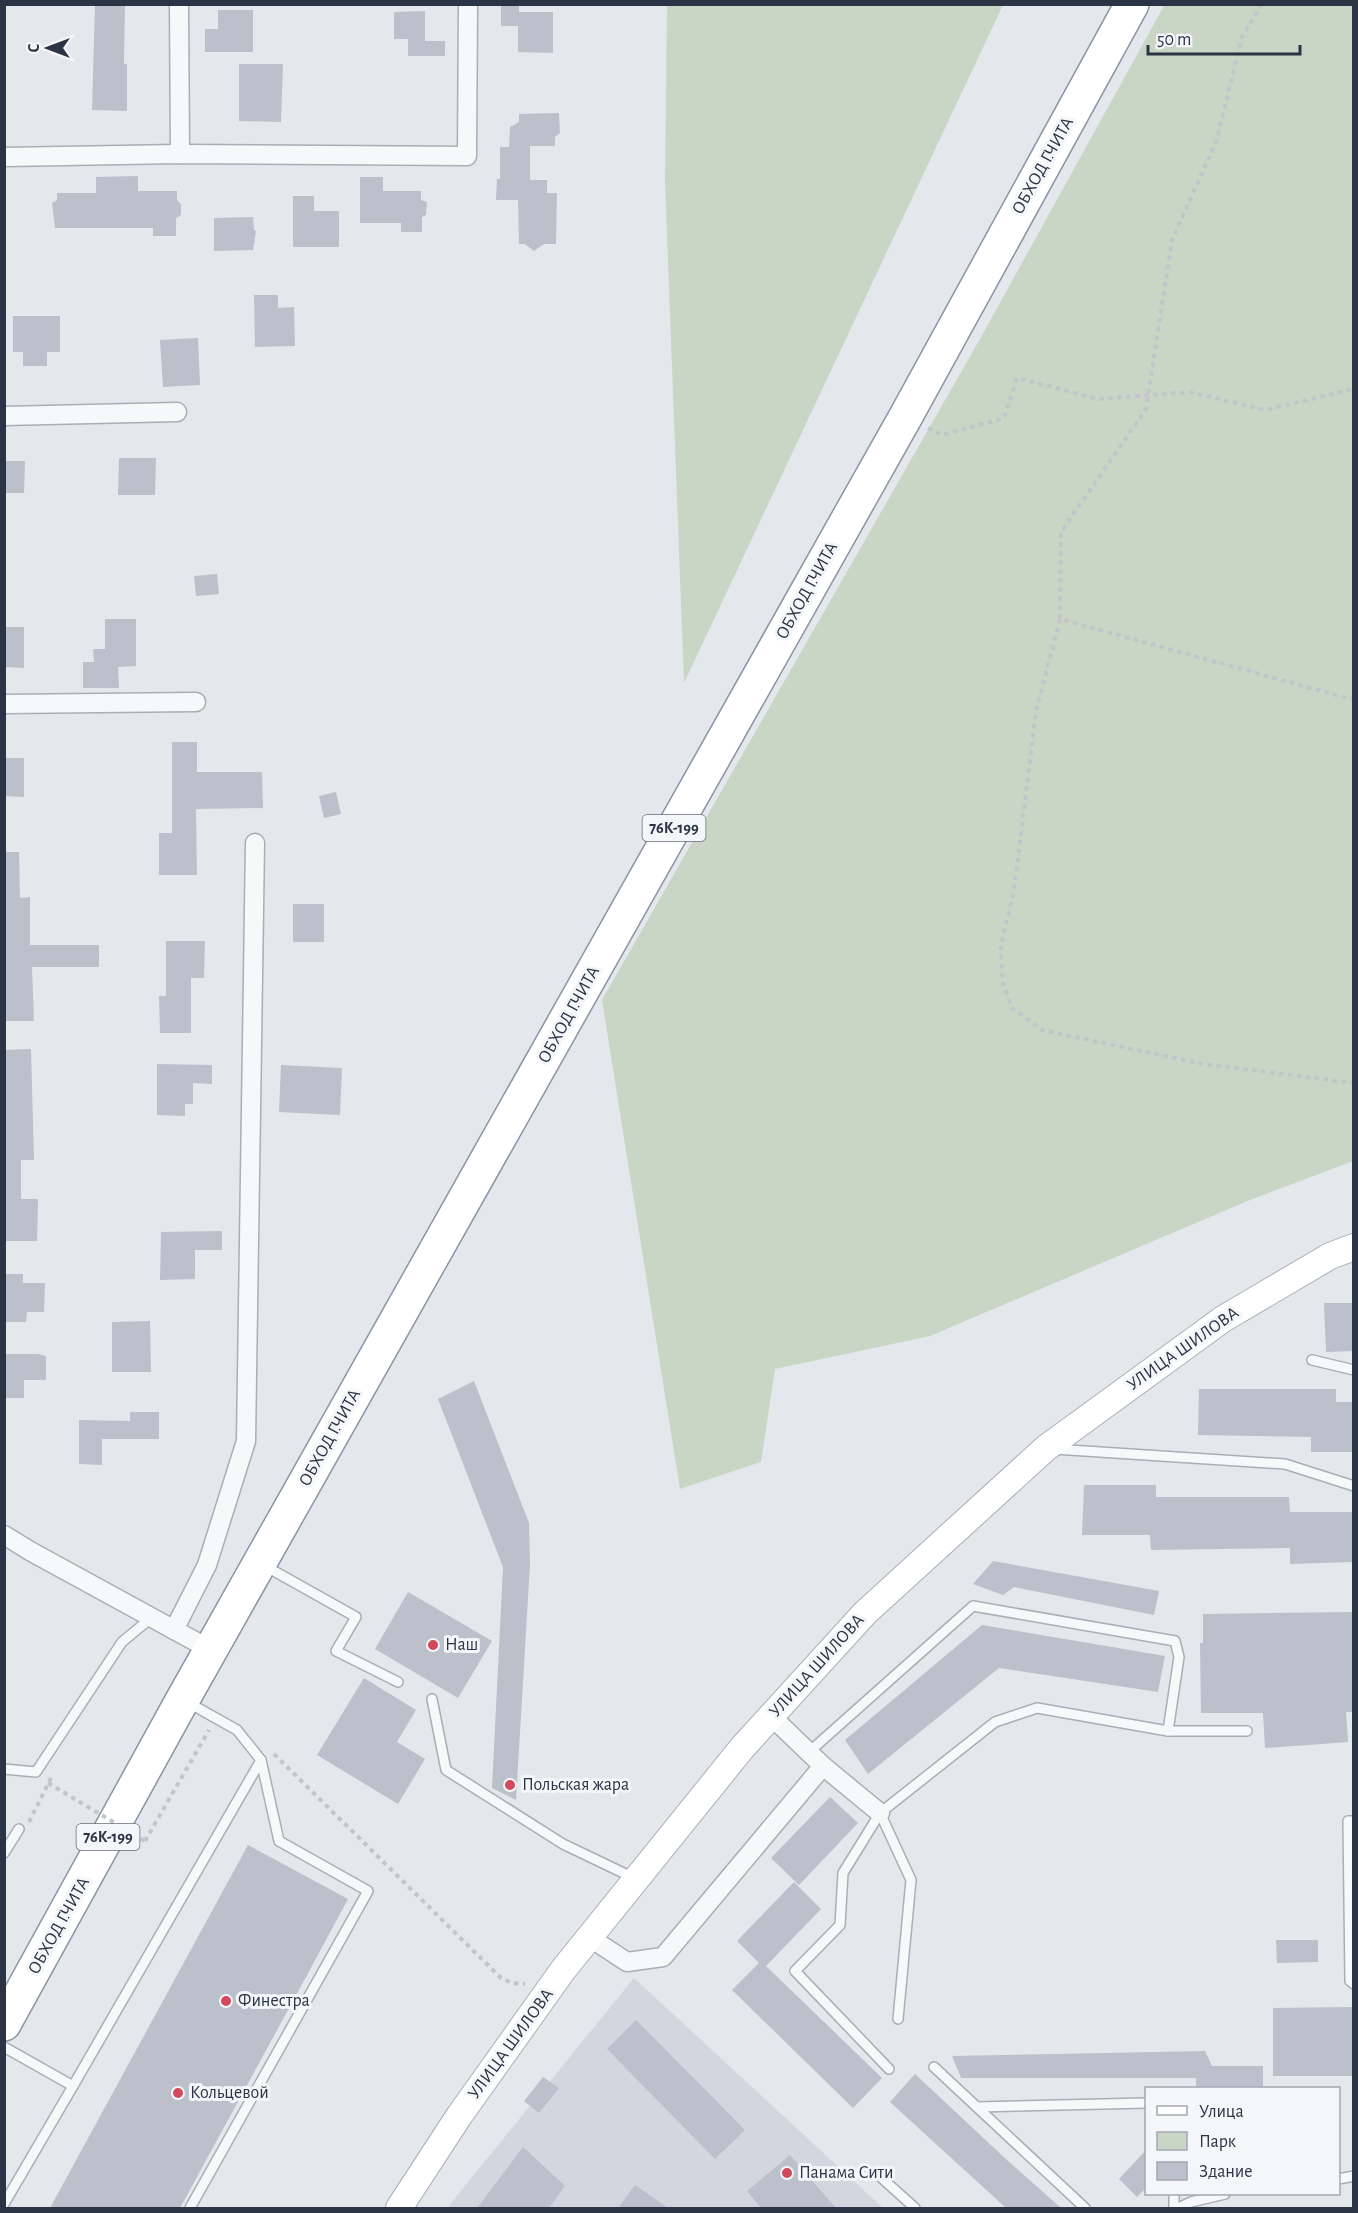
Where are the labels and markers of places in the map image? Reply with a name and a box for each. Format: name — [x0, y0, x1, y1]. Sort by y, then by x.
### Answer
place label: Наш — [445, 1636, 478, 1654]
marker: Наш — [426, 1638, 440, 1652]
place label: Польская жара — [522, 1776, 629, 1794]
marker: Польская жара — [503, 1778, 517, 1792]
place label: Финестра — [238, 1992, 310, 2010]
marker: Финестра — [219, 1994, 233, 2008]
place label: Кольцевой — [190, 2084, 269, 2102]
marker: Кольцевой — [171, 2086, 185, 2100]
place label: Панама Сити — [799, 2164, 894, 2182]
marker: Панама Сити — [780, 2166, 794, 2180]

